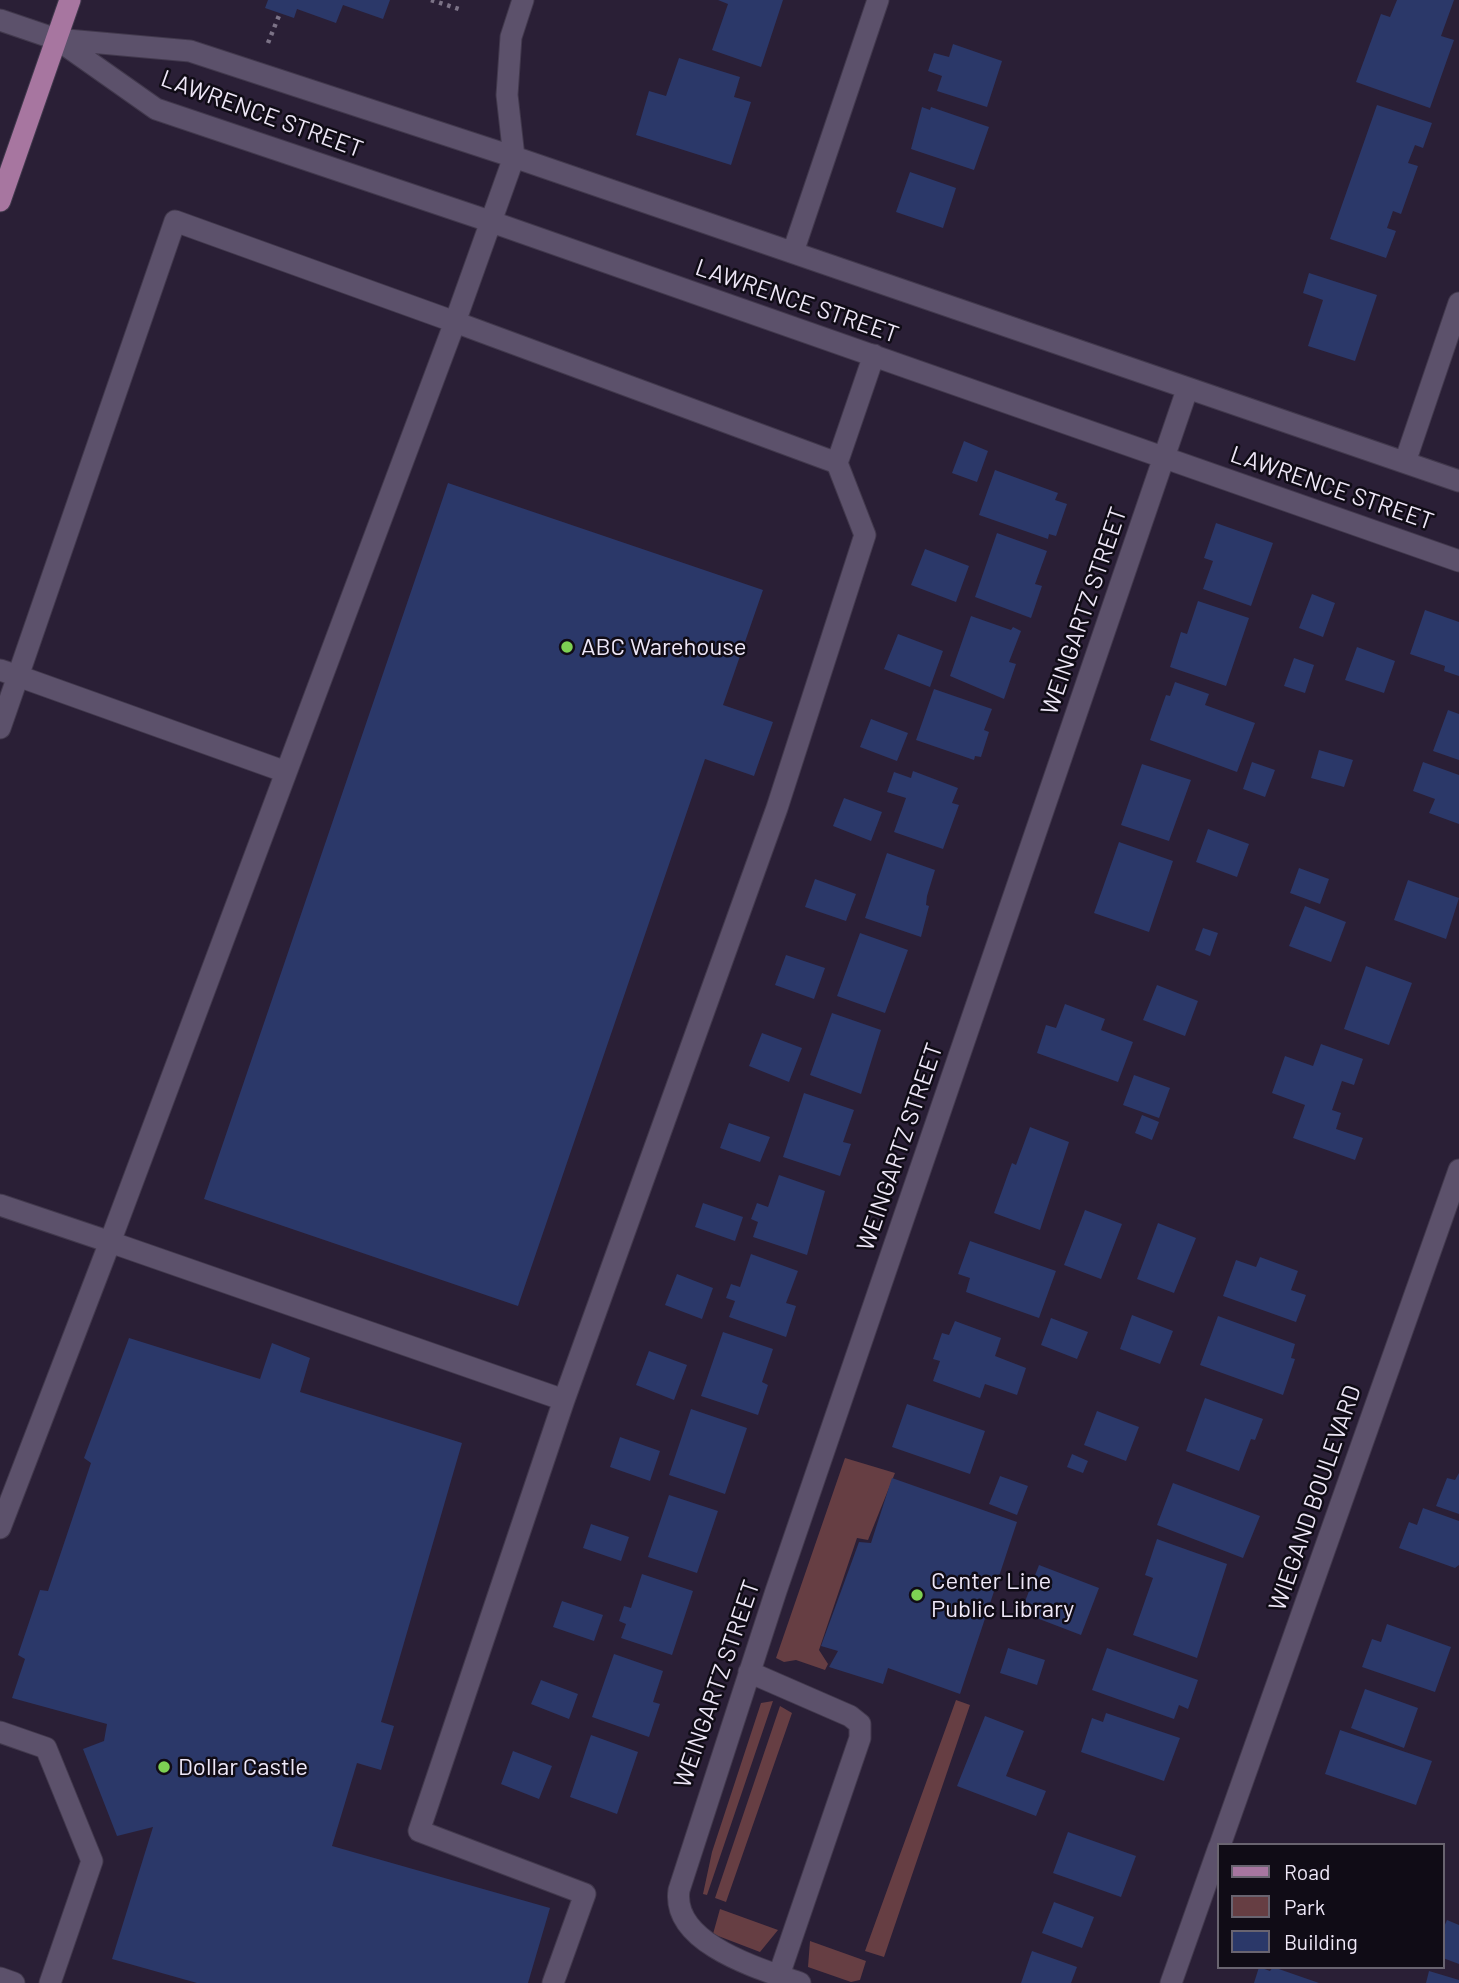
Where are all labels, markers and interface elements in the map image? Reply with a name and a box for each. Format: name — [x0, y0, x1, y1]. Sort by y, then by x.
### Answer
street label: LAWRENCE STREET — [157, 64, 367, 164]
street label: LAWRENCE STREET — [692, 253, 902, 349]
street label: LAWRENCE STREET — [1227, 440, 1437, 536]
street label: WEINGARTZ STREET — [1035, 503, 1133, 719]
place label: ABC Warehouse — [581, 633, 747, 661]
marker: ABC Warehouse — [559, 639, 575, 655]
street label: WEINGARTZ STREET — [851, 1039, 949, 1255]
street label: WIEGAND BOULEVARD — [1263, 1381, 1367, 1615]
place label: Center Line Public Library — [931, 1567, 1074, 1623]
street label: WEINGARTZ STREET — [668, 1576, 766, 1792]
marker: Center Line Public Library — [909, 1587, 925, 1603]
place label: Dollar Castle — [178, 1753, 308, 1781]
marker: Dollar Castle — [156, 1759, 172, 1775]
legend — [1218, 1843, 1445, 1969]
text: Road — [1284, 1859, 1330, 1884]
text: Park — [1284, 1894, 1325, 1919]
text: Building — [1284, 1929, 1358, 1954]

